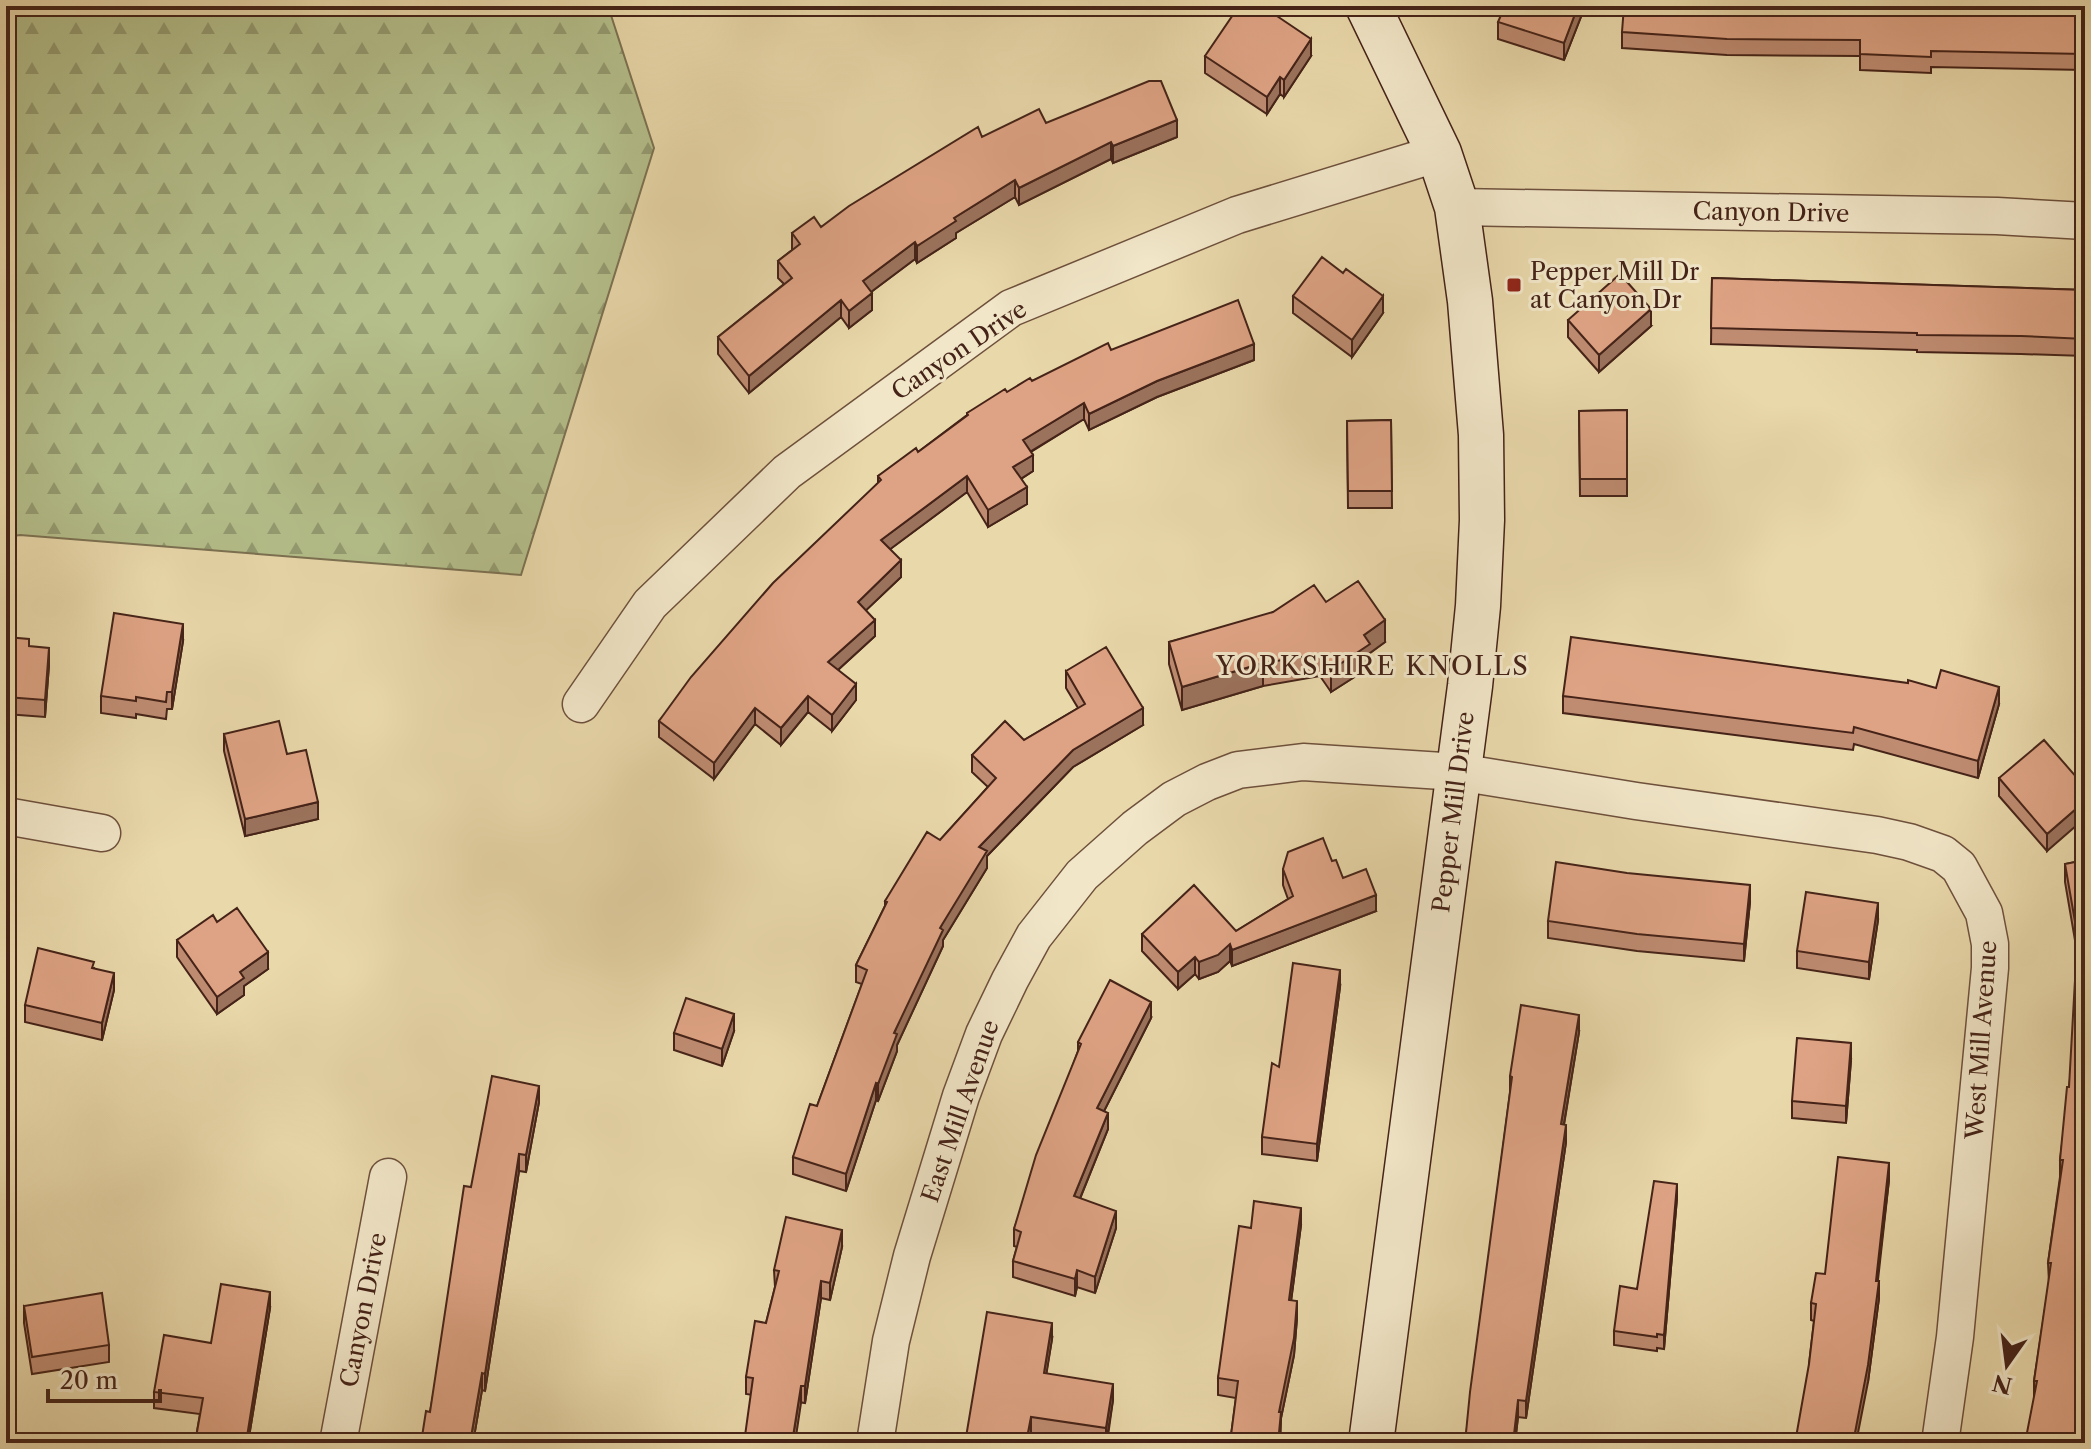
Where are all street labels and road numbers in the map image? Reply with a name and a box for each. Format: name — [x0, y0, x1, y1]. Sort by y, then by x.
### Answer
street label: Canyon Drive — [1692, 196, 1850, 228]
street label: Canyon Drive — [886, 294, 1032, 406]
street label: Pepper Mill Drive — [1426, 710, 1480, 914]
street label: West Mill Avenue — [1960, 940, 2002, 1141]
street label: East Mill Avenue — [915, 1016, 1005, 1206]
street label: Canyon Drive — [334, 1230, 392, 1390]

